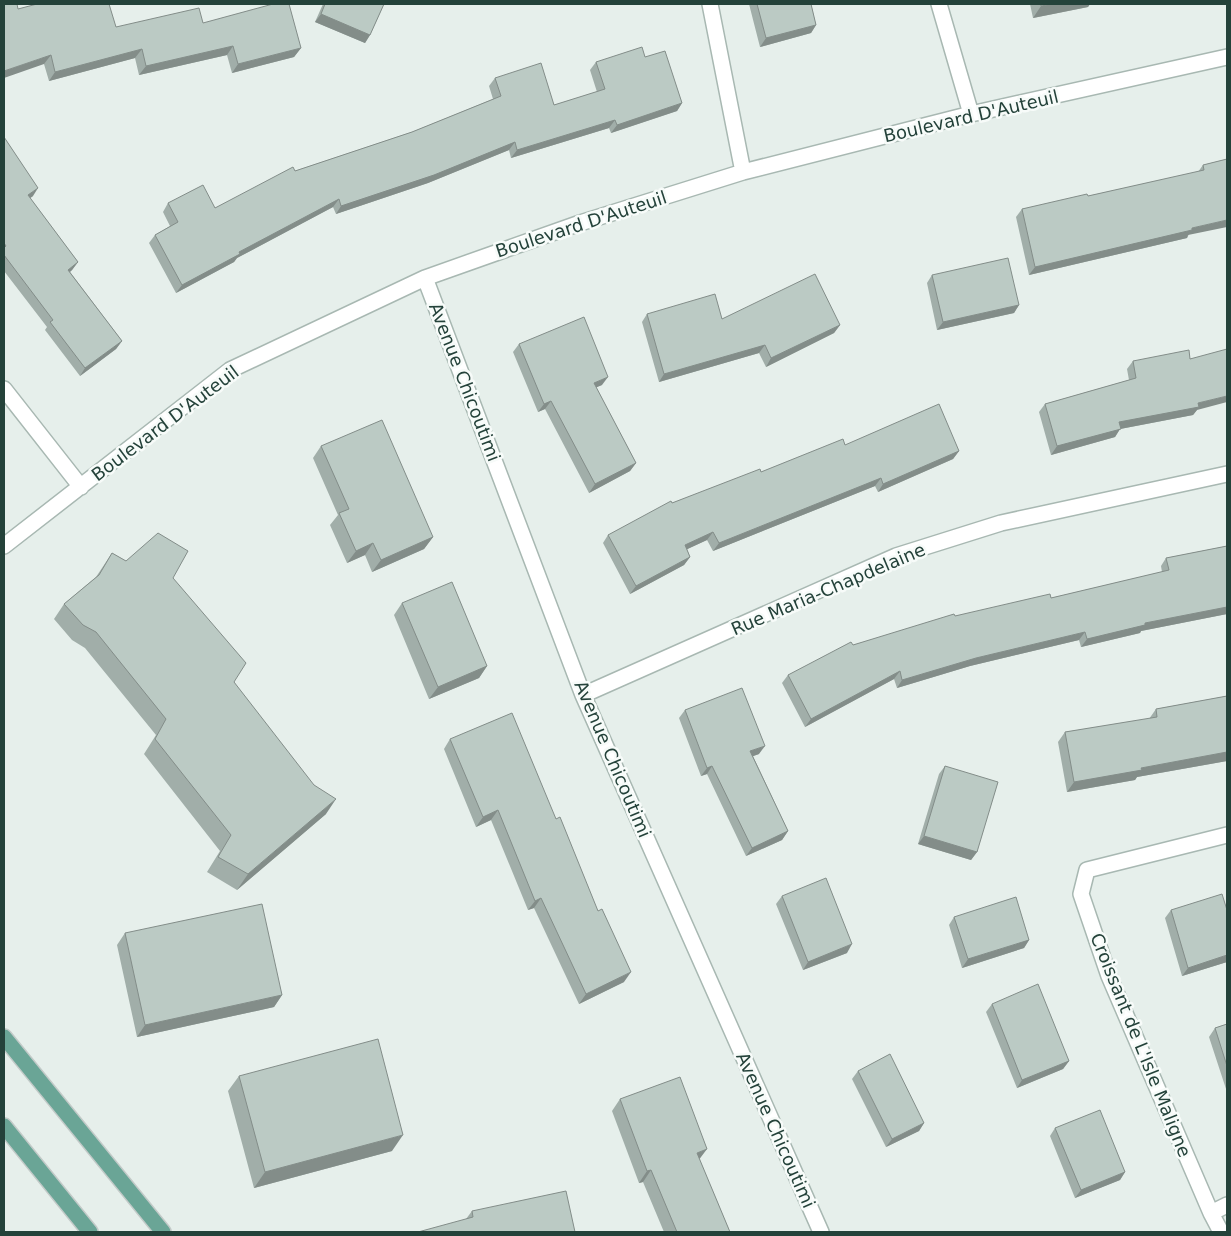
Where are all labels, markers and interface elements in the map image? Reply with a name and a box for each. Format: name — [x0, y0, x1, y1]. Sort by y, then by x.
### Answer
street label: Boulevard D'Auteuil — [882, 86, 1060, 146]
street label: Boulevard D'Auteuil — [493, 186, 669, 262]
street label: Avenue Chicoutimi — [425, 300, 505, 464]
street label: Boulevard D'Auteuil — [87, 361, 243, 485]
street label: Rue Maria-Chapdelaine — [728, 539, 928, 639]
street label: Avenue Chicoutimi — [570, 677, 656, 841]
street label: Croissant de L'Isle Maligne — [1086, 930, 1196, 1160]
street label: Avenue Chicoutimi — [732, 1049, 820, 1211]

